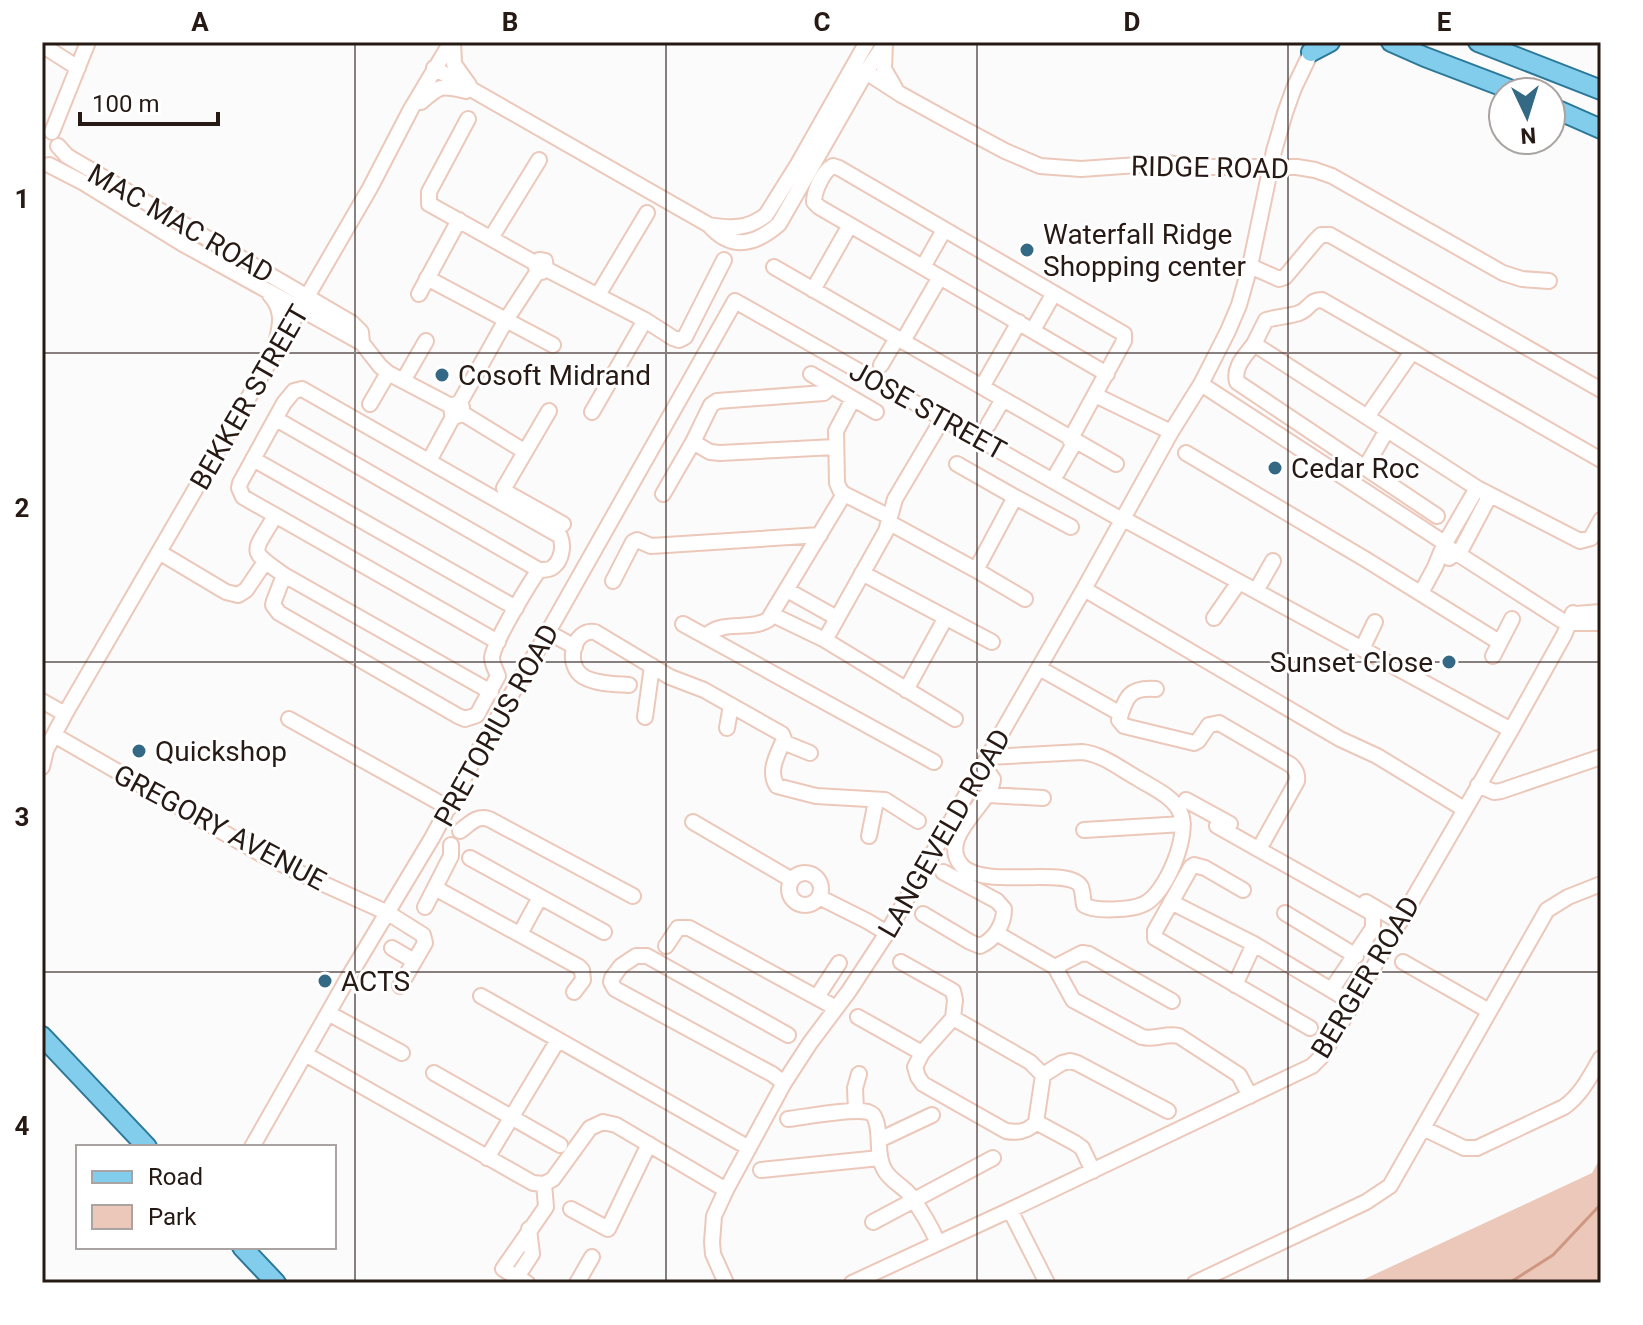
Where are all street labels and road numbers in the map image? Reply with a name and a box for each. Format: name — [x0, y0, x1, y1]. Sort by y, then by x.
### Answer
street label: RIDGE ROAD — [1131, 150, 1289, 185]
street label: MAC MAC ROAD — [82, 157, 279, 290]
street label: BEKKER STREET — [183, 299, 316, 496]
street label: JOSE STREET — [844, 354, 1012, 467]
street label: PRETORIUS ROAD — [427, 618, 566, 832]
street label: LANGEVELD ROAD — [871, 723, 1018, 944]
street label: GREGORY AVENUE — [108, 758, 332, 897]
street label: BERGER ROAD — [1304, 890, 1427, 1064]

